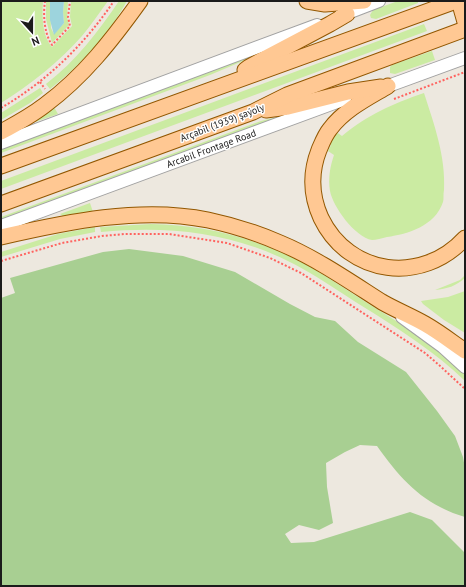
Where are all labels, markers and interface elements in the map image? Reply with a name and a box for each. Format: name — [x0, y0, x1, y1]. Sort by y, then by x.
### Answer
north arrow — [12, 12, 52, 52]
text: N — [30, 34, 41, 49]
street label: Arçabil (1939) şaýoly — [178, 100, 266, 145]
street label: Arcabil Frontage Road — [165, 126, 258, 171]

